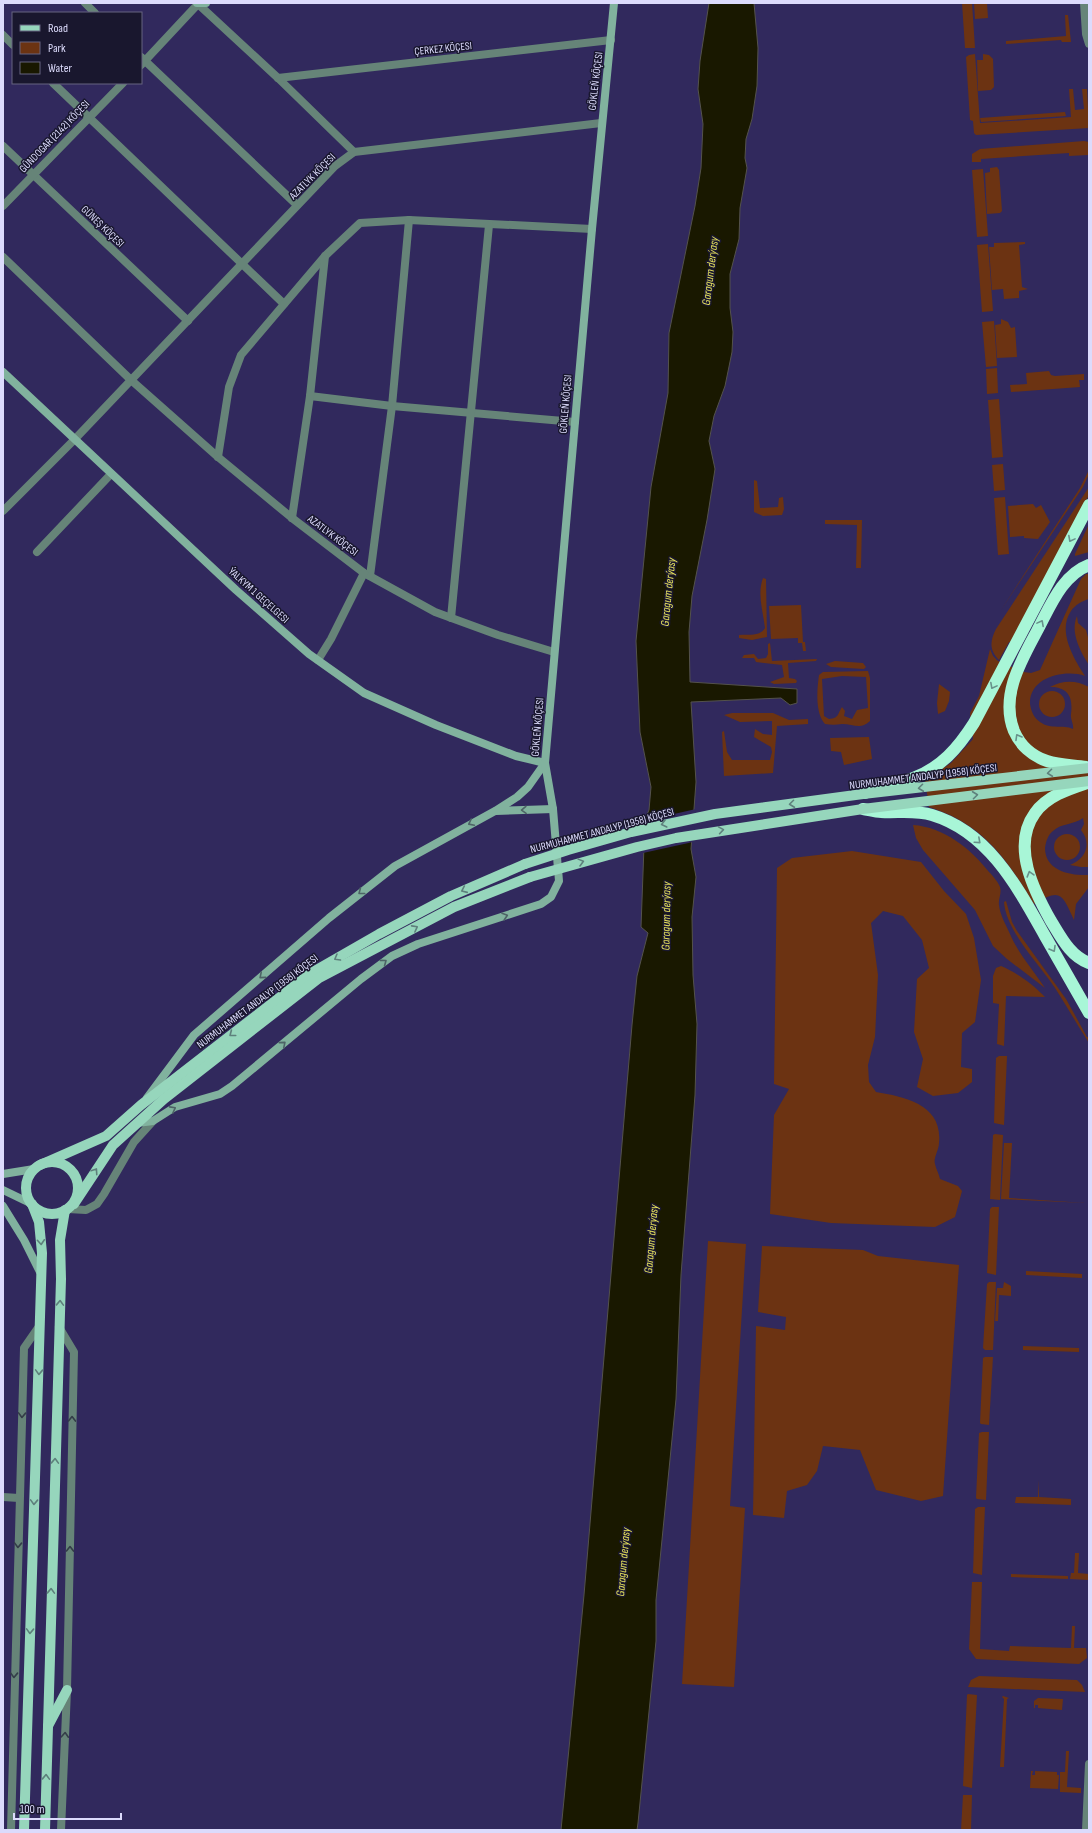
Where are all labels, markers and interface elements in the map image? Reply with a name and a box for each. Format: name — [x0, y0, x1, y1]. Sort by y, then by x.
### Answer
legend — [12, 12, 142, 84]
text: Road — [48, 21, 68, 36]
street label: ÇERKEZ KÖÇESI — [414, 39, 472, 58]
text: Park — [48, 41, 66, 56]
street label: GÖKLEŇ KÖÇESI — [585, 51, 606, 111]
text: Water — [48, 61, 72, 76]
street label: GÜNDOGAR (2142) KÖÇESI — [16, 97, 92, 175]
street label: AZATLYK KÖÇESI — [286, 151, 338, 203]
street label: GÜNEŞ KÖÇESI — [78, 203, 127, 250]
water label: Garagum derýasy — [699, 236, 722, 306]
street label: GÖKLEŇ KÖÇESI — [556, 374, 575, 434]
street label: AZATLYK KÖÇESI — [304, 512, 361, 559]
one-way arrow — [1068, 535, 1076, 542]
water label: Garagum derýasy — [657, 557, 680, 627]
street label: ÝALKYM 1 GEÇELGESI — [226, 565, 292, 626]
one-way arrow — [1037, 619, 1044, 627]
one-way arrow — [991, 682, 998, 689]
street label: GÖKLEŇ KÖÇESI — [528, 697, 547, 757]
one-way arrow — [1015, 734, 1022, 741]
street label: NURMUHAMMET ANDALYP (1958) KÖÇESI — [849, 761, 998, 792]
one-way arrow — [1047, 768, 1053, 777]
one-way arrow — [918, 783, 924, 792]
one-way arrow — [972, 791, 978, 800]
one-way arrow — [789, 799, 795, 808]
street label: NURMUHAMMET ANDALYP (1958) KÖÇESI — [529, 805, 675, 856]
one-way arrow — [521, 806, 527, 815]
one-way arrow — [468, 819, 475, 826]
one-way arrow — [661, 820, 667, 828]
one-way arrow — [718, 827, 724, 835]
one-way arrow — [973, 837, 981, 844]
one-way arrow — [577, 858, 584, 867]
one-way arrow — [1026, 871, 1034, 877]
water label: Garagum derýasy — [658, 881, 675, 951]
one-way arrow — [460, 885, 468, 893]
one-way arrow — [359, 888, 366, 895]
one-way arrow — [501, 912, 508, 920]
one-way arrow — [411, 925, 418, 932]
one-way arrow — [1048, 945, 1055, 952]
street label: NURMUHAMMET ANDALYP (1958) KÖÇESI — [194, 952, 320, 1051]
one-way arrow — [334, 953, 341, 960]
one-way arrow — [380, 959, 387, 967]
one-way arrow — [259, 972, 267, 979]
one-way arrow — [230, 1030, 237, 1037]
one-way arrow — [278, 1041, 285, 1048]
one-way arrow — [169, 1107, 176, 1114]
one-way arrow — [91, 1168, 98, 1175]
water label: Garagum derýasy — [641, 1204, 662, 1274]
one-way arrow — [36, 1239, 45, 1245]
one-way arrow — [56, 1300, 64, 1306]
one-way arrow — [34, 1369, 43, 1375]
one-way arrow — [17, 1412, 26, 1418]
one-way arrow — [68, 1416, 77, 1422]
one-way arrow — [51, 1458, 59, 1464]
one-way arrow — [30, 1499, 39, 1505]
water label: Garagum derýasy — [613, 1527, 634, 1597]
one-way arrow — [14, 1542, 22, 1548]
one-way arrow — [66, 1546, 74, 1552]
one-way arrow — [47, 1588, 56, 1594]
one-way arrow — [26, 1628, 35, 1634]
one-way arrow — [10, 1672, 18, 1678]
one-way arrow — [61, 1732, 70, 1738]
one-way arrow — [42, 1774, 50, 1780]
scale bar — [14, 1795, 121, 1821]
text: 100 m — [20, 1802, 45, 1817]

